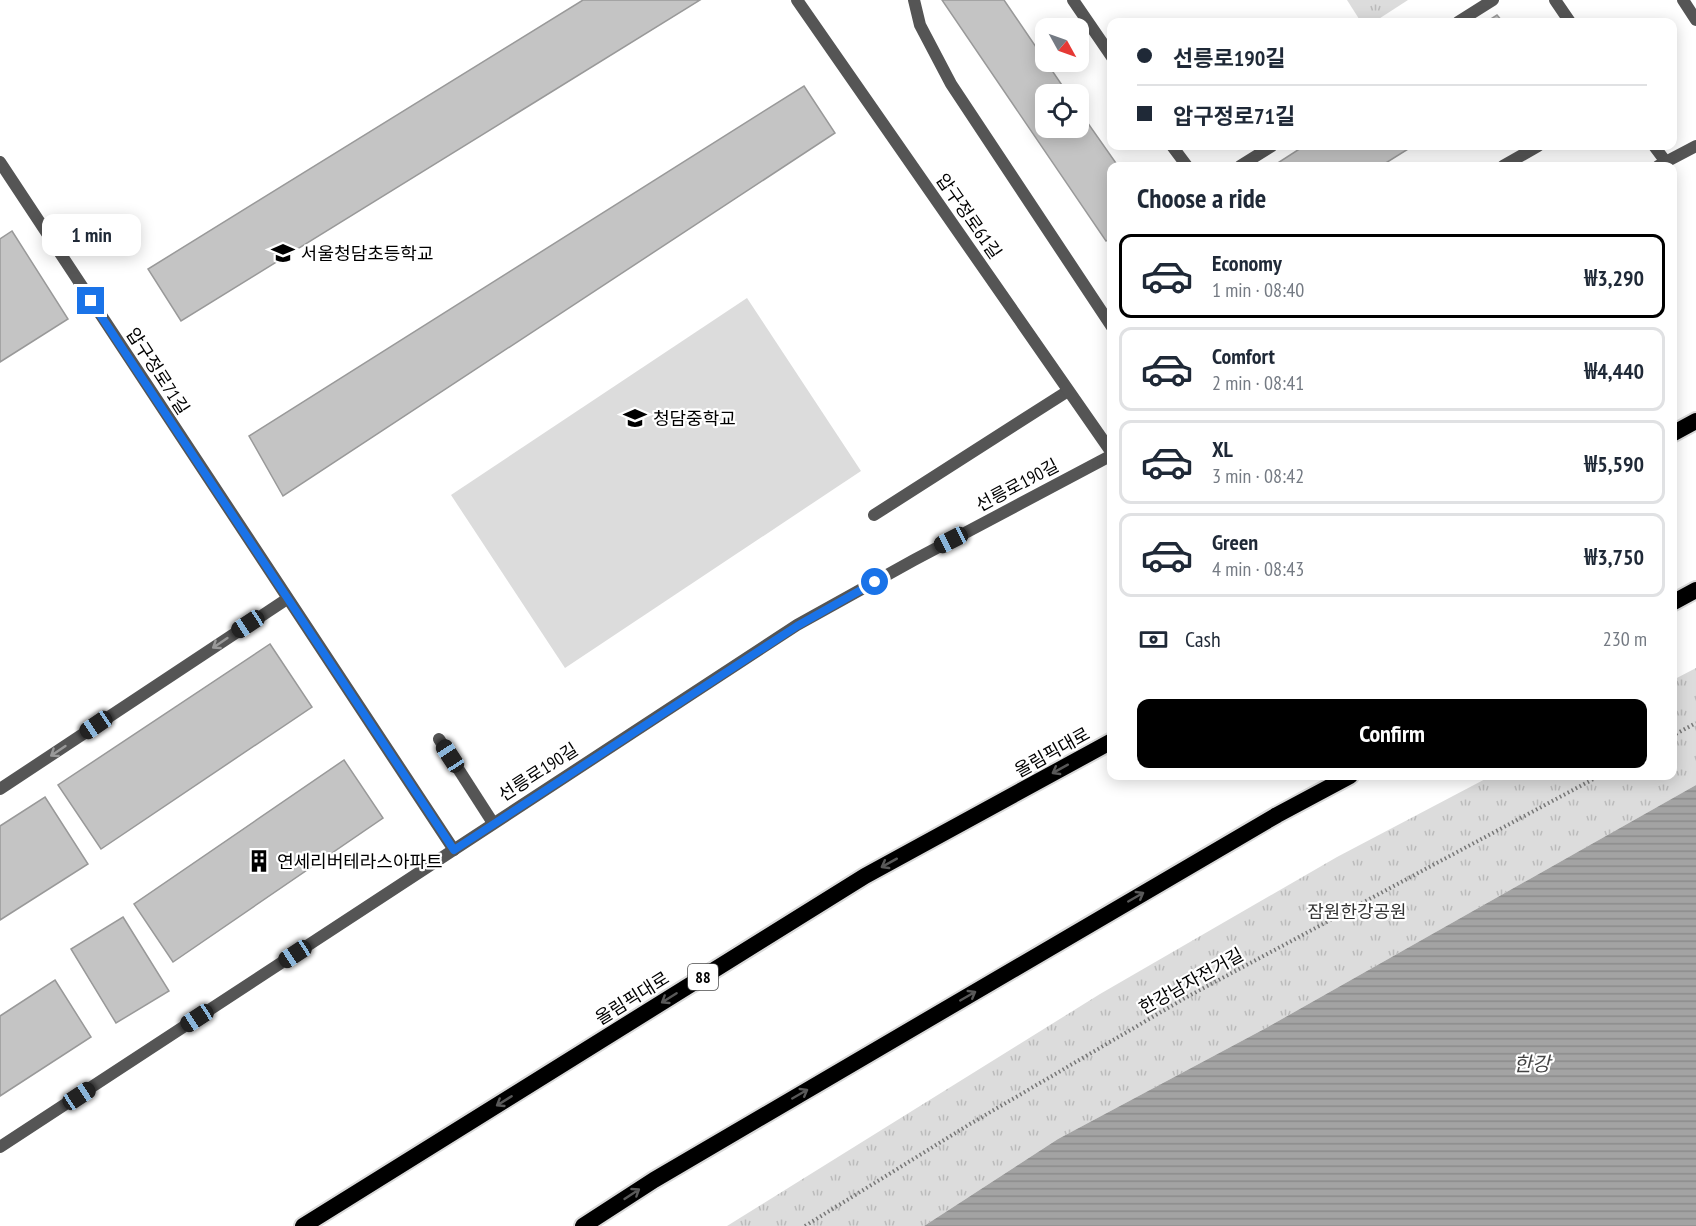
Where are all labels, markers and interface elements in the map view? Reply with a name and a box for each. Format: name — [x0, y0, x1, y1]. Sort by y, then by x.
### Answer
north arrow — [1035, 18, 1089, 72]
map controls — [1035, 18, 1089, 138]
text: 선릉로190길 — [1173, 44, 1286, 72]
button: locate — [1035, 84, 1089, 138]
text: 압구정로71길 — [1173, 102, 1295, 130]
street label: 압구정로61길 — [931, 169, 1007, 263]
text: Choose a ride — [1137, 181, 1266, 215]
callout: 1 min — [42, 214, 140, 256]
text: 1 min — [71, 222, 112, 248]
school or university icon: 서울청담초등학교 — [270, 240, 296, 266]
place label: 서울청담초등학교 — [301, 242, 433, 265]
icon: car — [1140, 249, 1194, 303]
text: Economy — [1212, 249, 1282, 277]
text: ₩3,290 — [1584, 264, 1644, 292]
text: 1 min · 08:40 — [1212, 277, 1304, 303]
route end — [77, 287, 104, 314]
street label: 압구정로71길 — [121, 323, 195, 419]
icon: car — [1140, 342, 1194, 396]
text: Comfort — [1212, 342, 1275, 370]
text: ₩4,440 — [1584, 357, 1644, 385]
text: 2 min · 08:41 — [1212, 370, 1304, 396]
school or university icon: 청담중학교 — [622, 405, 648, 431]
place label: 청담중학교 — [653, 407, 736, 430]
icon: car — [1140, 435, 1194, 489]
text: XL — [1212, 435, 1233, 463]
text: ₩5,590 — [1584, 450, 1644, 478]
street label: 선릉로190길 — [972, 454, 1062, 516]
text: 3 min · 08:42 — [1212, 463, 1304, 489]
car — [931, 524, 971, 556]
icon: car — [1140, 528, 1194, 582]
text: Green — [1212, 528, 1258, 556]
text: ₩3,750 — [1584, 543, 1644, 571]
text: 4 min · 08:43 — [1212, 556, 1304, 582]
route start — [861, 568, 888, 595]
car — [228, 607, 268, 641]
icon: cash — [1137, 623, 1170, 656]
text: Cash — [1185, 625, 1221, 653]
text: 230 m — [1603, 626, 1647, 652]
one-way arrow — [212, 637, 229, 649]
button: Confirm — [1137, 699, 1647, 768]
car — [76, 707, 116, 743]
street label: 올림픽대로 — [1010, 722, 1094, 782]
car — [433, 736, 467, 776]
street label: 선릉로190길 — [494, 738, 582, 806]
one-way arrow — [49, 744, 66, 757]
one-way arrow — [1052, 763, 1069, 775]
building icon: 연세리버테라스아파트 — [246, 848, 272, 874]
place label: 연세리버테라스아파트 — [277, 850, 443, 873]
one-way arrow — [881, 857, 898, 869]
one-way arrow — [1127, 891, 1144, 903]
park label: 잠원한강공원 — [1307, 900, 1407, 923]
car — [275, 937, 315, 971]
street label: 한강남자전거길 — [1135, 943, 1247, 1019]
road number: 88 — [688, 964, 718, 990]
street label: 올림픽대로 — [591, 966, 673, 1030]
one-way arrow — [959, 989, 976, 1001]
one-way arrow — [662, 992, 678, 1004]
car — [177, 1001, 217, 1035]
water label: 한강 — [1514, 1051, 1553, 1077]
car — [59, 1079, 99, 1113]
one-way arrow — [791, 1088, 808, 1100]
one-way arrow — [496, 1096, 513, 1108]
one-way arrow — [624, 1188, 640, 1200]

